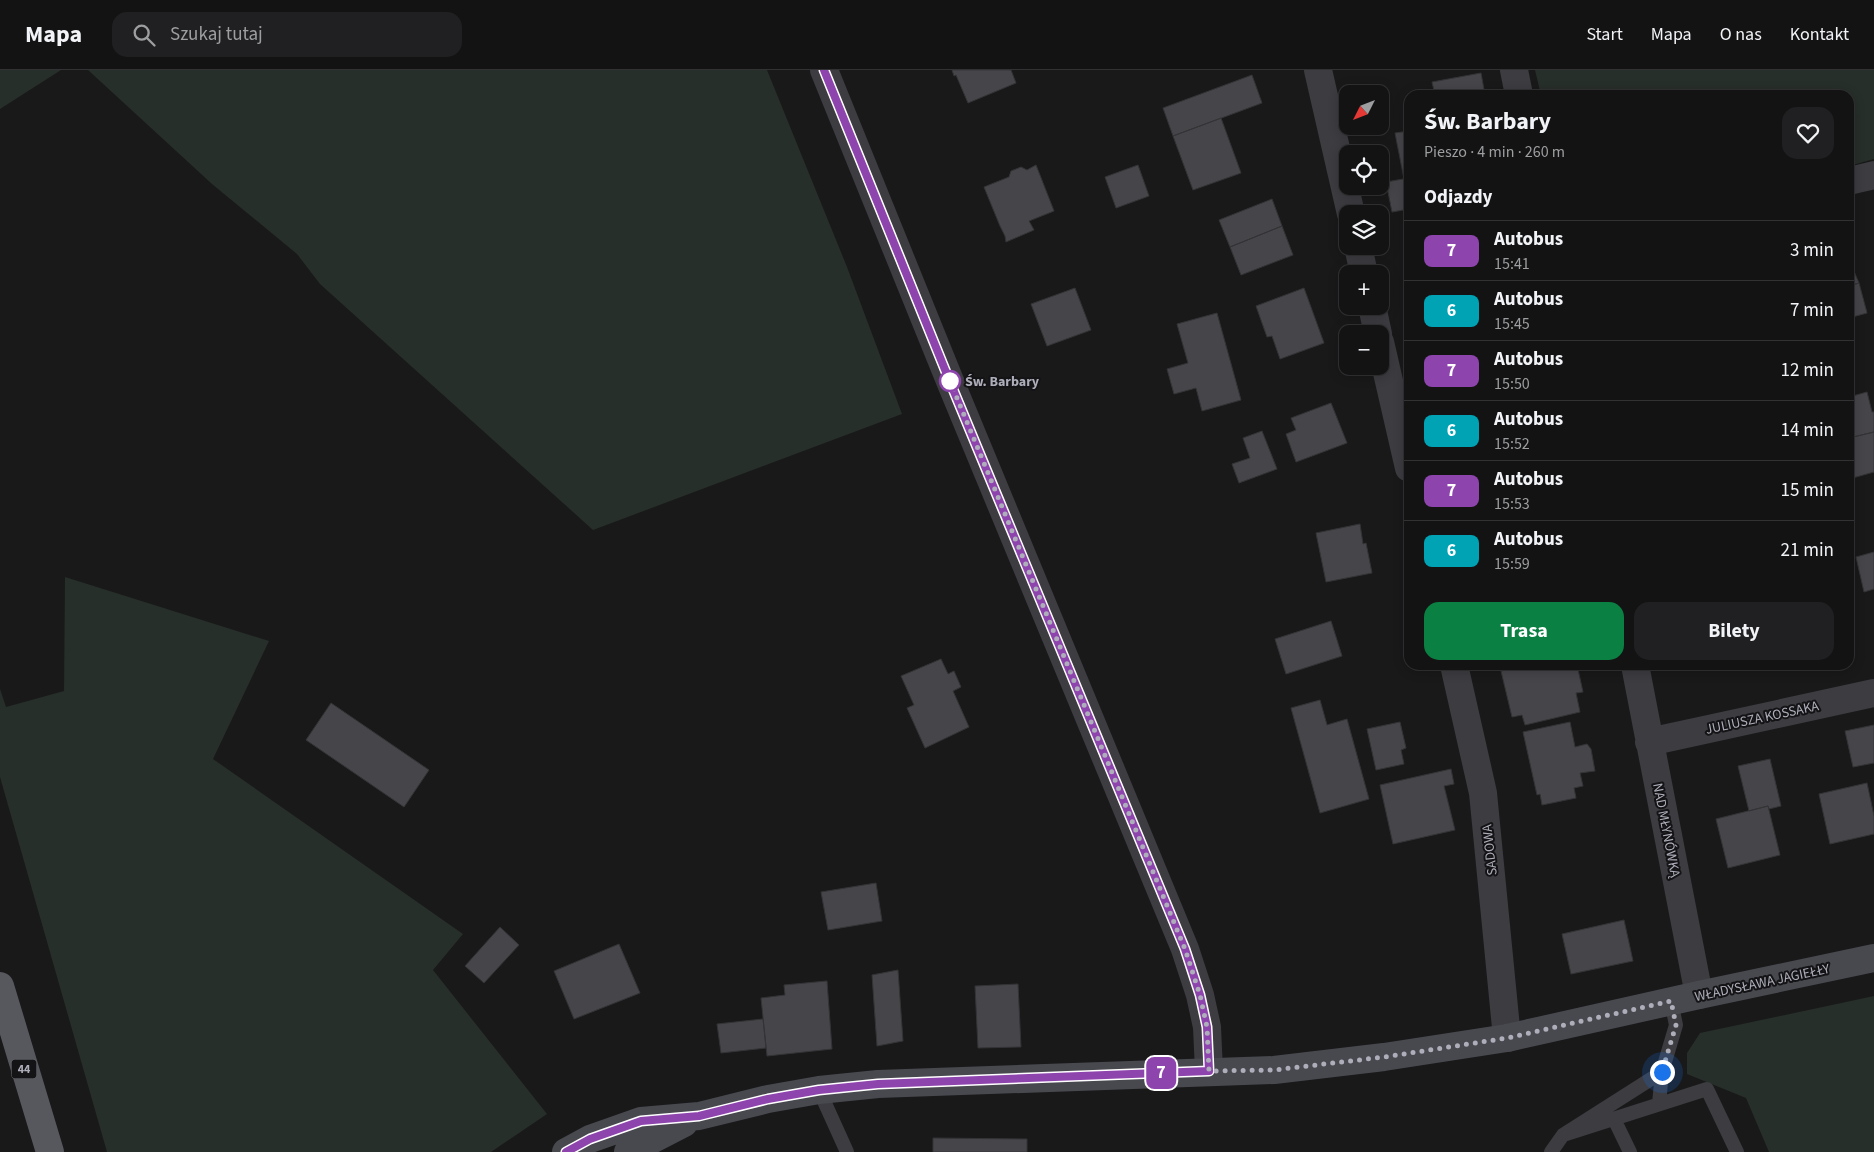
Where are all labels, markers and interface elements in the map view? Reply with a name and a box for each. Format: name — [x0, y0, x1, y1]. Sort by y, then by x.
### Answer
search box — [112, 12, 462, 57]
text: Mapa — [25, 17, 82, 52]
icon: search — [130, 21, 158, 49]
text: Szukaj tutaj — [170, 21, 263, 48]
text: Start — [1586, 22, 1623, 47]
text: Mapa — [1651, 22, 1692, 47]
text: O nas — [1720, 22, 1762, 47]
text: Kontakt — [1790, 22, 1849, 47]
north arrow — [1339, 85, 1389, 135]
map controls — [1339, 85, 1389, 375]
text: Św. Barbary — [1424, 104, 1551, 139]
button: heart — [1782, 107, 1834, 159]
text: Pieszo · 4 min · 260 m — [1424, 141, 1565, 163]
button: locate — [1339, 145, 1389, 195]
text: Odjazdy — [1424, 184, 1493, 211]
button: layers — [1339, 205, 1389, 255]
text: Autobus — [1494, 226, 1563, 253]
text: 3 min — [1790, 237, 1834, 264]
text: 7 — [1447, 238, 1456, 263]
text: 15:41 — [1494, 253, 1530, 275]
button: + — [1339, 265, 1389, 315]
text: Autobus — [1494, 286, 1563, 313]
text: 7 min — [1790, 297, 1834, 324]
text: 6 — [1447, 298, 1456, 323]
text: 15:45 — [1494, 313, 1530, 335]
button: − — [1339, 325, 1389, 375]
text: Autobus — [1494, 346, 1563, 373]
text: 12 min — [1780, 357, 1834, 384]
text: 7 — [1447, 358, 1456, 383]
marker: Św. Barbary — [939, 370, 961, 392]
place label: Św. Barbary — [965, 372, 1040, 392]
text: 15:50 — [1494, 373, 1530, 395]
text: Autobus — [1494, 406, 1563, 433]
text: 14 min — [1780, 417, 1834, 444]
text: 6 — [1447, 418, 1456, 443]
text: 15:52 — [1494, 433, 1530, 455]
text: Autobus — [1494, 466, 1563, 493]
text: 15 min — [1780, 477, 1834, 504]
text: 7 — [1447, 478, 1456, 503]
text: 15:53 — [1494, 493, 1530, 515]
text: Autobus — [1494, 526, 1563, 553]
text: 21 min — [1780, 537, 1834, 564]
text: 6 — [1447, 538, 1456, 563]
text: 15:59 — [1494, 553, 1530, 575]
button: Trasa — [1424, 602, 1624, 660]
button: Bilety — [1634, 602, 1834, 660]
street label: JULIUSZA KOSSAKA — [1704, 696, 1821, 740]
street label: NAD MŁYNÓWKĄ — [1647, 781, 1685, 880]
street label: SADOWA — [1477, 823, 1503, 877]
street label: WŁADYSŁAWA JAGIEŁŁY — [1693, 959, 1832, 1007]
line badge: 7 — [1145, 1057, 1177, 1089]
road number: 44 — [12, 1060, 36, 1079]
text: 7 — [1156, 1060, 1166, 1085]
your location — [1650, 1060, 1675, 1085]

